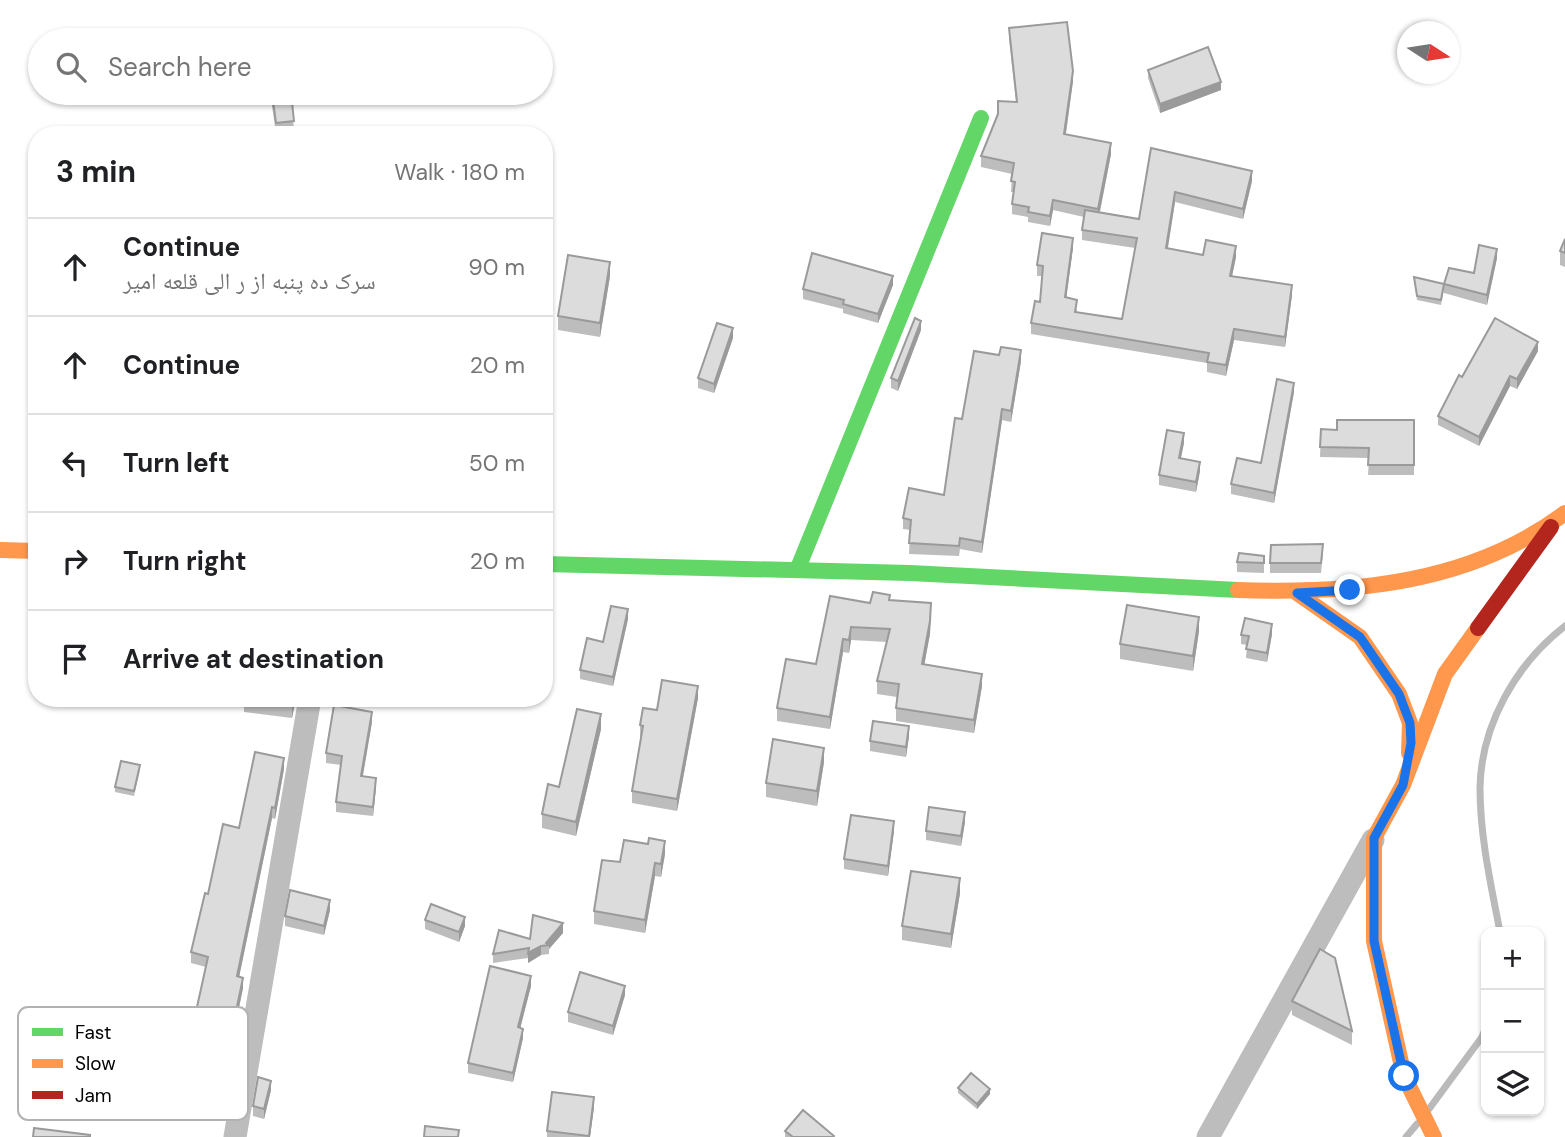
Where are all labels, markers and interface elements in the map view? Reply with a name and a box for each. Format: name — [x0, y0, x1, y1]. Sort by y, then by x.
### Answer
north arrow — [1397, 21, 1460, 84]
search box — [28, 28, 553, 105]
icon: search — [52, 48, 90, 86]
text: Search here — [108, 50, 251, 84]
text: 3 min — [56, 152, 136, 191]
text: Walk · 180 m — [394, 157, 525, 187]
text: Continue — [123, 230, 240, 264]
icon: ahead — [56, 248, 94, 286]
text: 90 m — [468, 252, 525, 282]
text: سرک ده پنبه از ر الی قلعه امیر — [123, 266, 376, 296]
icon: ahead — [56, 346, 94, 384]
text: Continue — [123, 348, 240, 382]
text: 20 m — [470, 350, 525, 380]
icon: left — [56, 444, 94, 482]
text: Turn left — [123, 446, 230, 480]
text: 50 m — [469, 448, 525, 478]
icon: right — [56, 542, 94, 580]
text: Turn right — [123, 544, 247, 578]
text: 20 m — [470, 546, 525, 576]
route end — [1334, 574, 1365, 605]
icon: arrive — [56, 640, 94, 678]
text: Arrive at destination — [123, 642, 384, 676]
map controls — [1481, 927, 1544, 1116]
button: + — [1481, 927, 1544, 990]
button: − — [1481, 990, 1544, 1053]
legend — [18, 1007, 248, 1120]
text: Fast — [75, 1020, 111, 1045]
text: Slow — [75, 1051, 116, 1076]
button: layers — [1481, 1053, 1544, 1116]
route start — [1388, 1060, 1419, 1091]
text: Jam — [75, 1083, 112, 1108]

